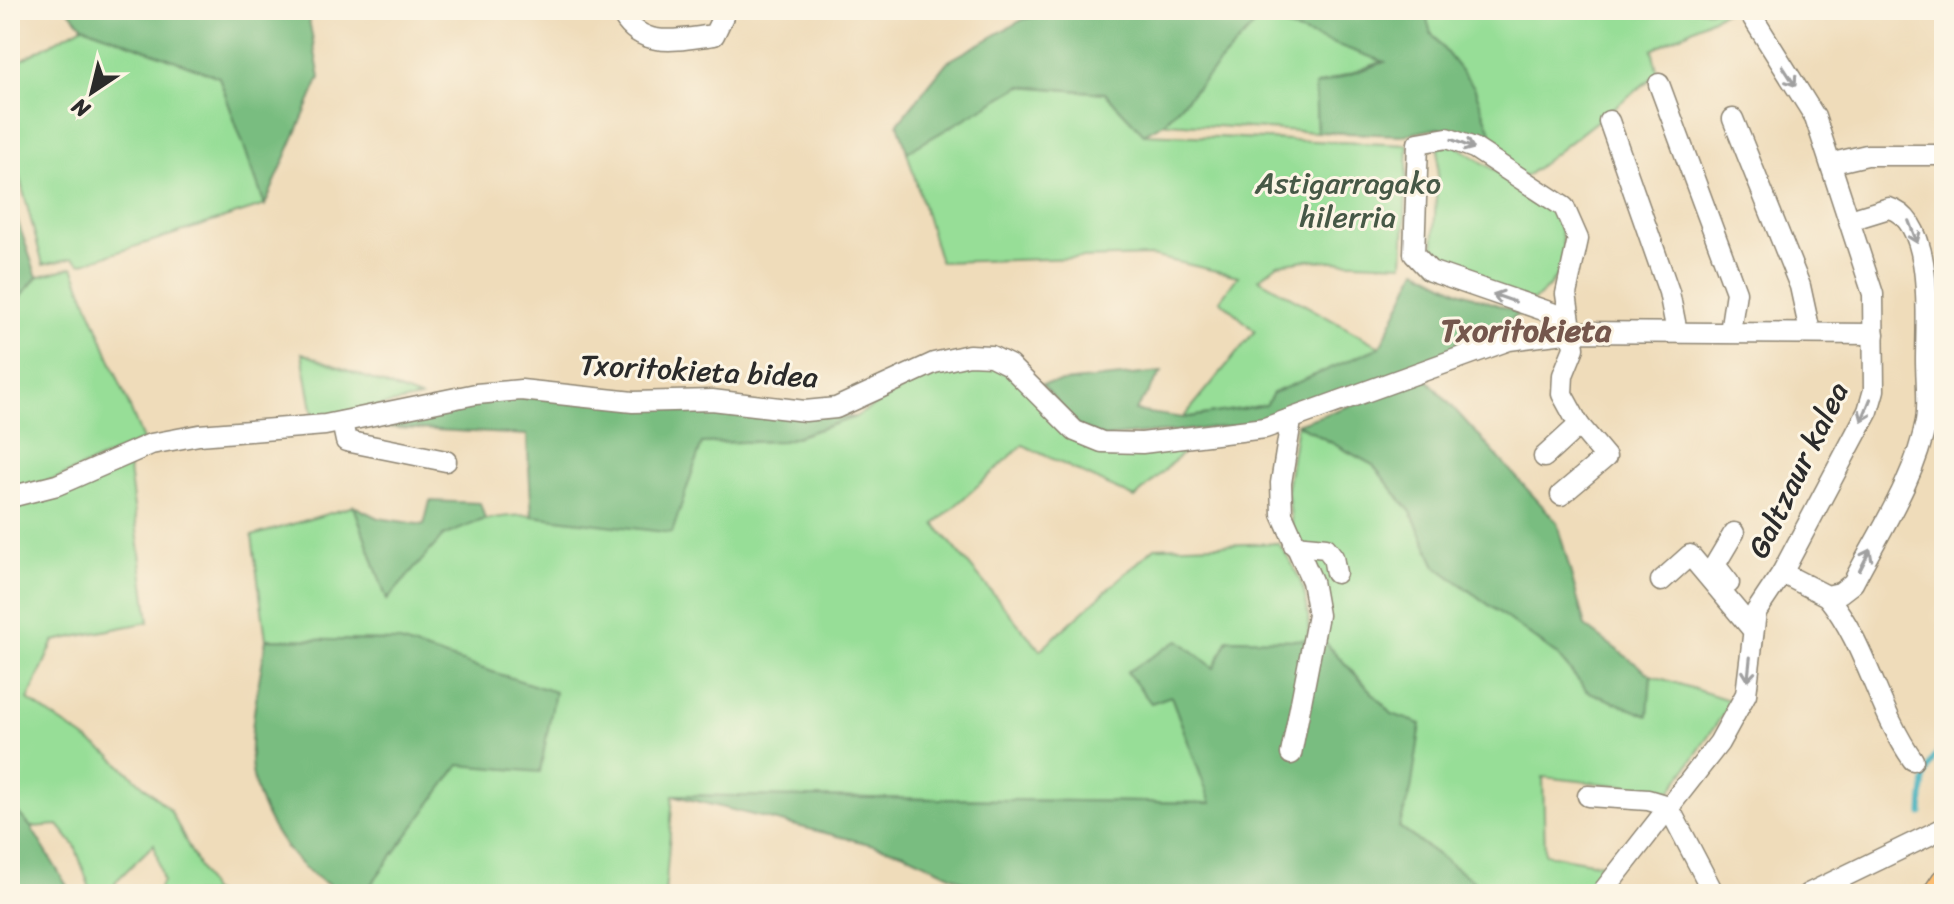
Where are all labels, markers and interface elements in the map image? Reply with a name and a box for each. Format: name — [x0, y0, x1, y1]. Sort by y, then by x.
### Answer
north arrow — [52, 52, 132, 132]
one-way arrow — [1780, 65, 1797, 87]
text: N — [63, 87, 99, 129]
one-way arrow — [1450, 138, 1475, 152]
park label: Astigarragako hilerria — [1254, 156, 1441, 244]
one-way arrow — [1907, 219, 1921, 244]
one-way arrow — [1492, 290, 1517, 305]
district label: Txoritokieta — [1441, 302, 1612, 359]
street label: Txoritokieta bidea — [579, 338, 819, 404]
street label: Galtzaur kalea — [1732, 372, 1864, 568]
one-way arrow — [1858, 397, 1873, 422]
one-way arrow — [1857, 549, 1873, 573]
one-way arrow — [1741, 655, 1756, 682]

